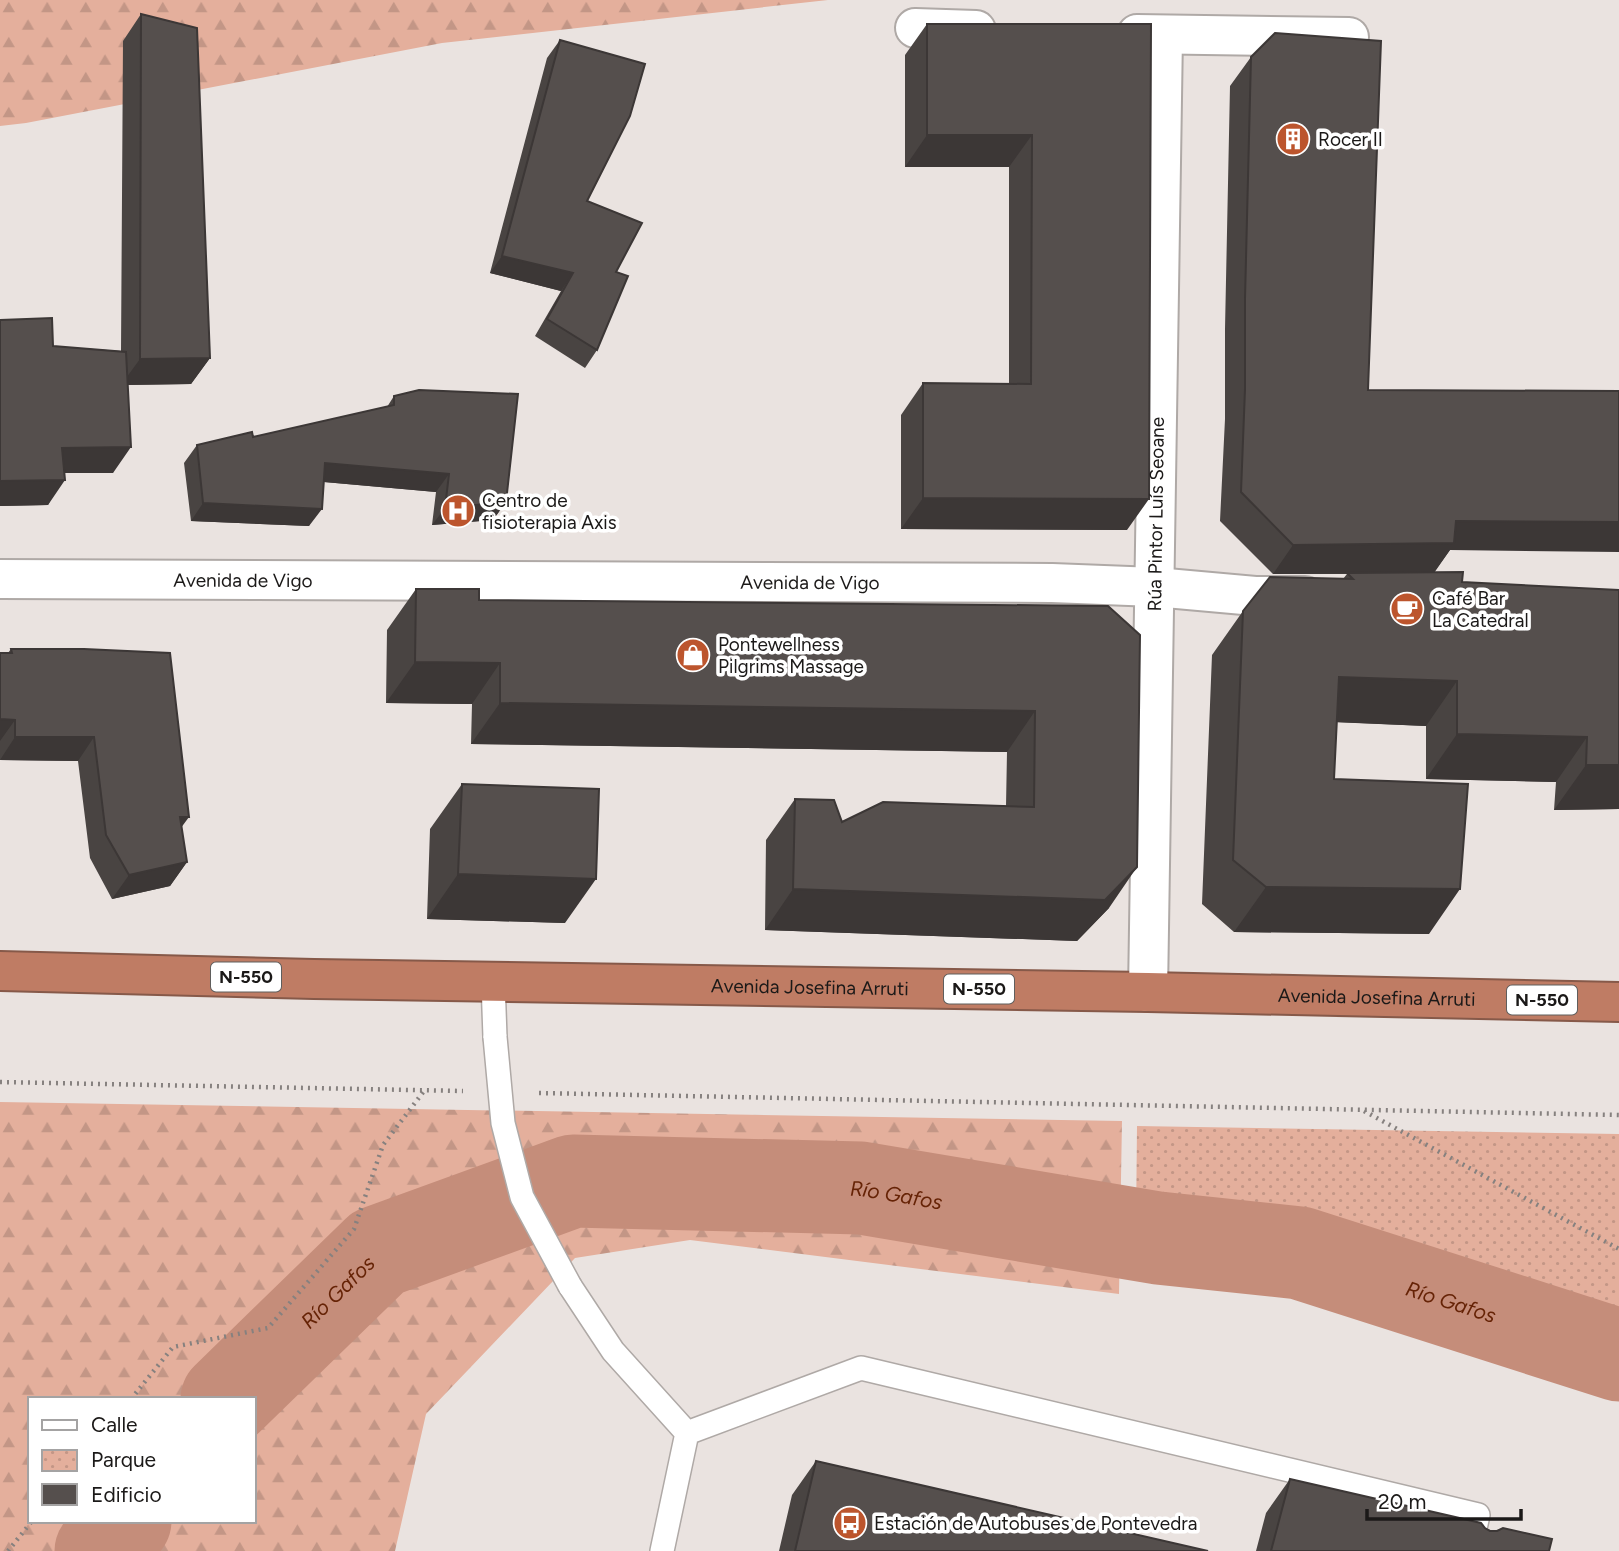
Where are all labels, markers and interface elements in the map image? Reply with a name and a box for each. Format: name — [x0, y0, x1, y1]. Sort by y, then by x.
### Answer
building icon: Rocer II — [1274, 120, 1312, 158]
place label: Rocer II — [1318, 128, 1383, 151]
street label: Rúa Pintor Luís Seoane — [1142, 417, 1169, 611]
place label: Centro de fisioterapia Axis — [482, 489, 617, 534]
hospital icon: Centro de fisioterapia Axis — [439, 492, 477, 530]
street label: Avenida de Vigo — [173, 568, 313, 592]
street label: Avenida de Vigo — [740, 570, 880, 594]
place label: Café Bar La Catedral — [1432, 587, 1529, 632]
cafe icon: Café Bar La Catedral — [1388, 590, 1426, 628]
place label: Pontewellness Pilgrims Massage — [718, 633, 864, 678]
shop icon: Pontewellness Pilgrims Massage — [674, 636, 712, 674]
road number: N-550 — [211, 962, 281, 992]
street label: Avenida Josefina Arruti — [711, 974, 909, 1000]
road number: N-550 — [944, 974, 1014, 1004]
street label: Avenida Josefina Arruti — [1278, 983, 1476, 1010]
road number: N-550 — [1507, 986, 1577, 1015]
water label: Río Gafos — [850, 1175, 944, 1214]
water label: Río Gafos — [295, 1250, 380, 1333]
water label: Río Gafos — [1403, 1275, 1500, 1328]
legend — [28, 1397, 256, 1523]
text: Calle — [91, 1412, 138, 1437]
text: Parque — [91, 1447, 156, 1472]
scale bar — [1367, 1478, 1521, 1522]
text: Edificio — [91, 1482, 162, 1507]
text: 20 m — [1378, 1489, 1426, 1514]
bus stop icon: Estación de Autobuses de Pontevedra — [831, 1504, 869, 1542]
place label: Estación de Autobuses de Pontevedra — [874, 1512, 1197, 1535]

